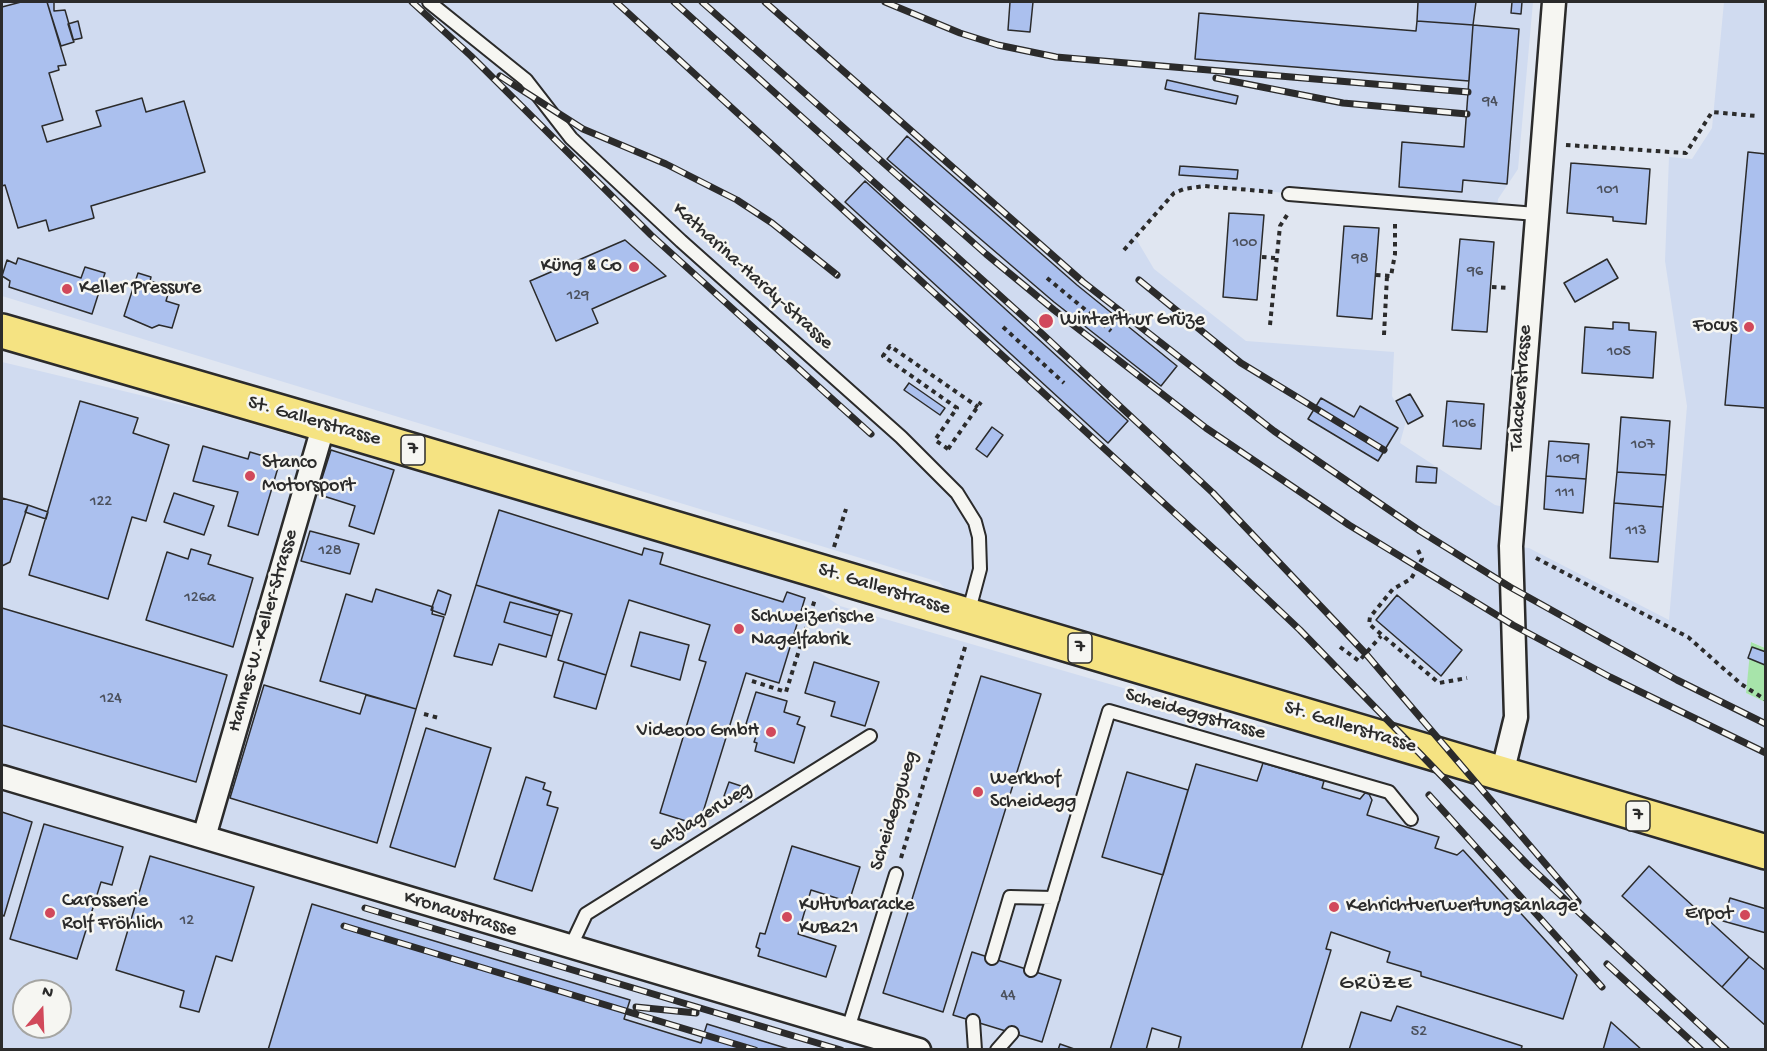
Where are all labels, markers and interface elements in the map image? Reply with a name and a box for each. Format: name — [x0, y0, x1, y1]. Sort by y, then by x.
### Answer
house number: 94 — [1482, 93, 1498, 113]
house number: 101 — [1597, 181, 1619, 201]
street label: Katharina-Hardy-Strasse — [666, 198, 838, 356]
house number: 100 — [1233, 234, 1257, 254]
house number: 98 — [1352, 250, 1368, 270]
place label: Küng & Co — [541, 255, 622, 279]
marker: Küng & Co — [627, 260, 641, 274]
house number: 96 — [1467, 263, 1483, 283]
place label: Keller Pressure — [79, 277, 201, 301]
marker: Keller Pressure — [60, 282, 74, 296]
house number: 129 — [567, 287, 589, 307]
place label: Winterthur Grüze — [1060, 309, 1205, 333]
marker: Winterthur Grüze — [1037, 312, 1055, 330]
place label: Focus — [1693, 315, 1737, 339]
marker: Focus — [1742, 320, 1756, 334]
street label: Talackerstrasse — [1506, 324, 1538, 452]
house number: 105 — [1607, 343, 1631, 363]
street label: St. Gallerstrasse — [245, 392, 383, 452]
house number: 106 — [1452, 415, 1476, 435]
road number: 7 — [401, 435, 425, 465]
house number: 107 — [1631, 436, 1655, 456]
house number: 109 — [1556, 450, 1580, 470]
place label: Stanco Motorsport — [262, 452, 355, 499]
marker: Stanco Motorsport — [243, 469, 257, 483]
house number: 111 — [1555, 484, 1575, 504]
house number: 122 — [90, 493, 112, 513]
house number: 113 — [1625, 522, 1647, 542]
street label: Hannes-W.-Keller-Strasse — [224, 527, 304, 735]
house number: 128 — [318, 542, 342, 562]
street label: St. Gallerstrasse — [815, 558, 953, 622]
house number: 126a — [184, 589, 216, 609]
place label: Schweizerische Nagelfabrik — [751, 606, 874, 653]
marker: Schweizerische Nagelfabrik — [732, 622, 746, 636]
road number: 7 — [1068, 633, 1092, 663]
street label: Scheideggstrasse — [1122, 683, 1268, 747]
house number: 124 — [100, 690, 122, 710]
street label: St. Gallerstrasse — [1281, 696, 1419, 760]
place label: Videooo GmbH — [637, 720, 759, 744]
marker: Videooo GmbH — [764, 725, 778, 739]
street label: Scheideggweg — [865, 748, 925, 874]
place label: Werkhof Scheidegg — [990, 768, 1076, 815]
street label: Salzlagerweg — [647, 777, 757, 859]
marker: Werkhof Scheidegg — [971, 785, 985, 799]
road number: 7 — [1626, 801, 1650, 831]
street label: Kronaustrasse — [400, 886, 520, 944]
place label: Carosserie Rolf Fröhlich — [62, 890, 163, 937]
place label: Kulturbaracke KuBa21 — [799, 894, 914, 941]
place label: Kehrichtverwertungsanlage — [1346, 895, 1578, 919]
marker: Kehrichtverwertungsanlage — [1327, 900, 1341, 914]
place label: Erpot — [1685, 903, 1733, 927]
marker: Carosserie Rolf Fröhlich — [43, 906, 57, 920]
marker: Erpot — [1738, 908, 1752, 922]
marker: Kulturbaracke KuBa21 — [780, 910, 794, 924]
house number: 12 — [180, 912, 194, 932]
district label: GRÜZE — [1339, 972, 1413, 998]
north arrow — [12, 979, 72, 1039]
text: N — [39, 983, 55, 1004]
house number: 44 — [1000, 987, 1016, 1007]
house number: 52 — [1411, 1023, 1427, 1043]

